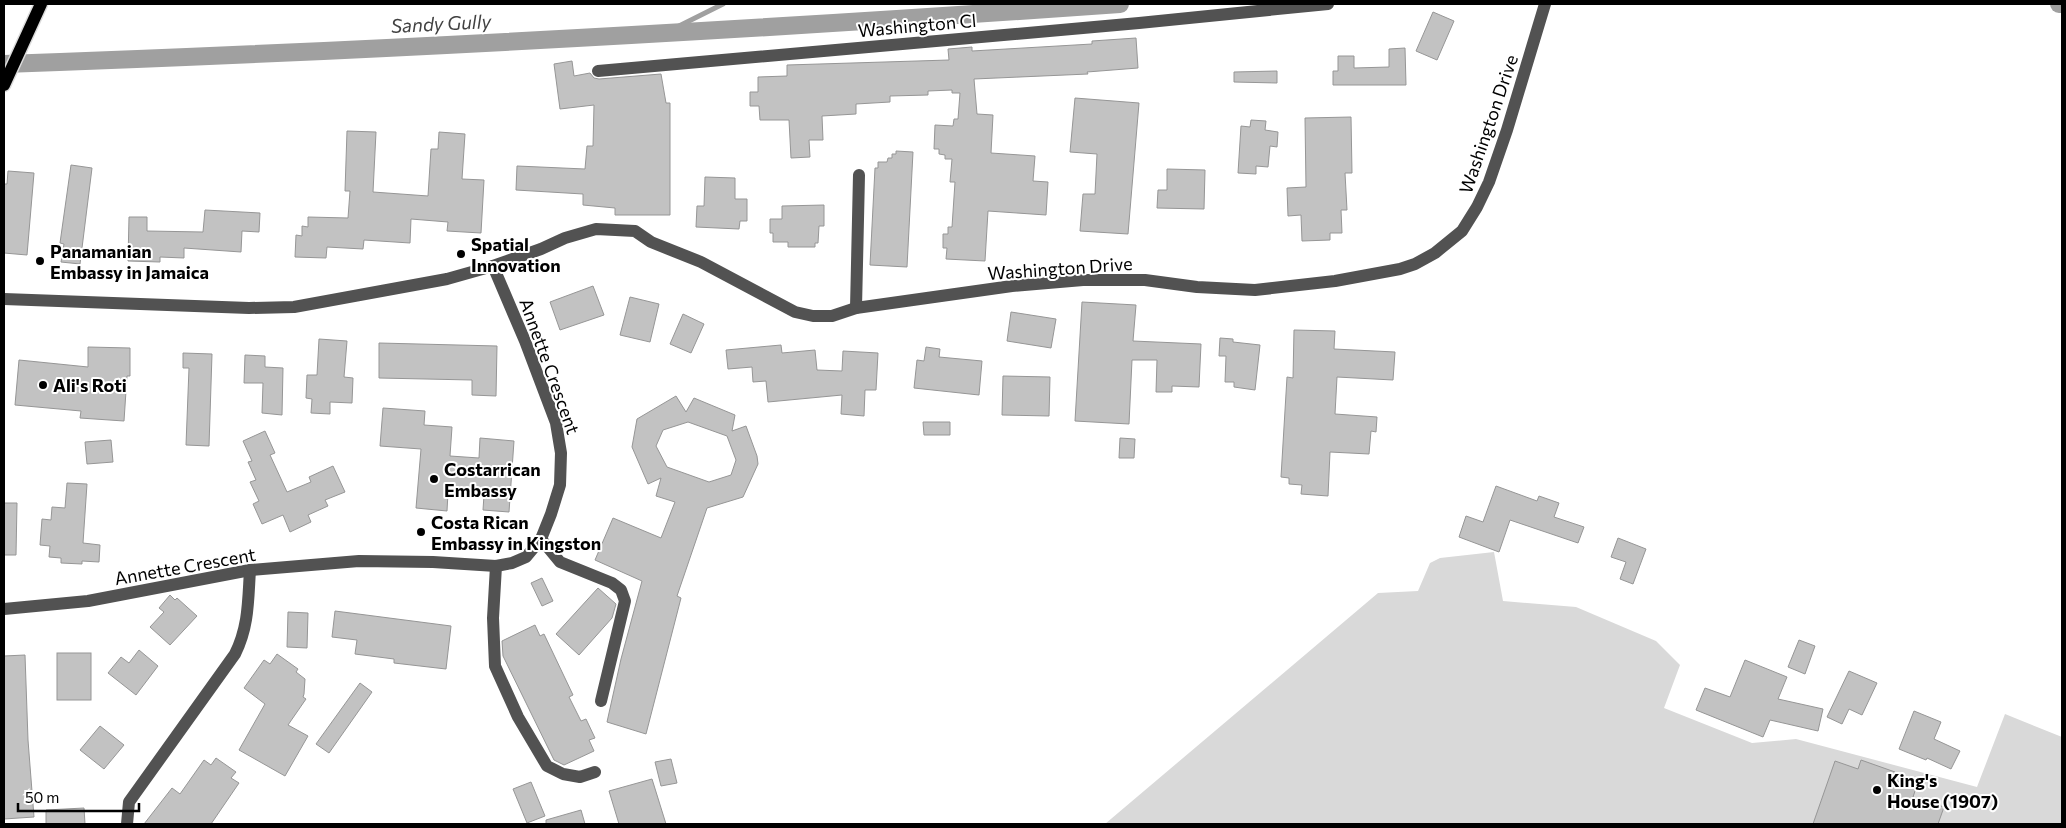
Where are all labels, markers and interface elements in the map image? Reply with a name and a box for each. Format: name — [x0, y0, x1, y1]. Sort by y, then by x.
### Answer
water label: Sandy Gully — [390, 9, 493, 37]
street label: Washington Cl — [857, 9, 977, 41]
street label: Washington Drive — [1454, 52, 1522, 196]
place label: Spatial Innovation — [471, 233, 561, 276]
place label: Panamanian Embassy in Jamaica — [50, 240, 209, 283]
marker: Spatial Innovation — [455, 248, 467, 260]
street label: Washington Drive — [987, 252, 1133, 284]
marker: Panamanian Embassy in Jamaica — [34, 255, 46, 267]
street label: Annette Crescent — [515, 295, 585, 437]
place label: Ali's Roti — [53, 374, 127, 396]
marker: Ali's Roti — [37, 379, 49, 391]
place label: Costarrican Embassy — [444, 458, 541, 501]
marker: Costarrican Embassy — [428, 473, 440, 485]
place label: Costa Rican Embassy in Kingston — [431, 511, 601, 554]
marker: Costa Rican Embassy in Kingston — [415, 526, 427, 538]
street label: Annette Crescent — [113, 543, 257, 589]
place label: King's House (1907) — [1887, 769, 1998, 812]
scale bar — [18, 780, 139, 812]
marker: King's House (1907) — [1871, 784, 1883, 796]
text: 50 m — [25, 788, 59, 806]

